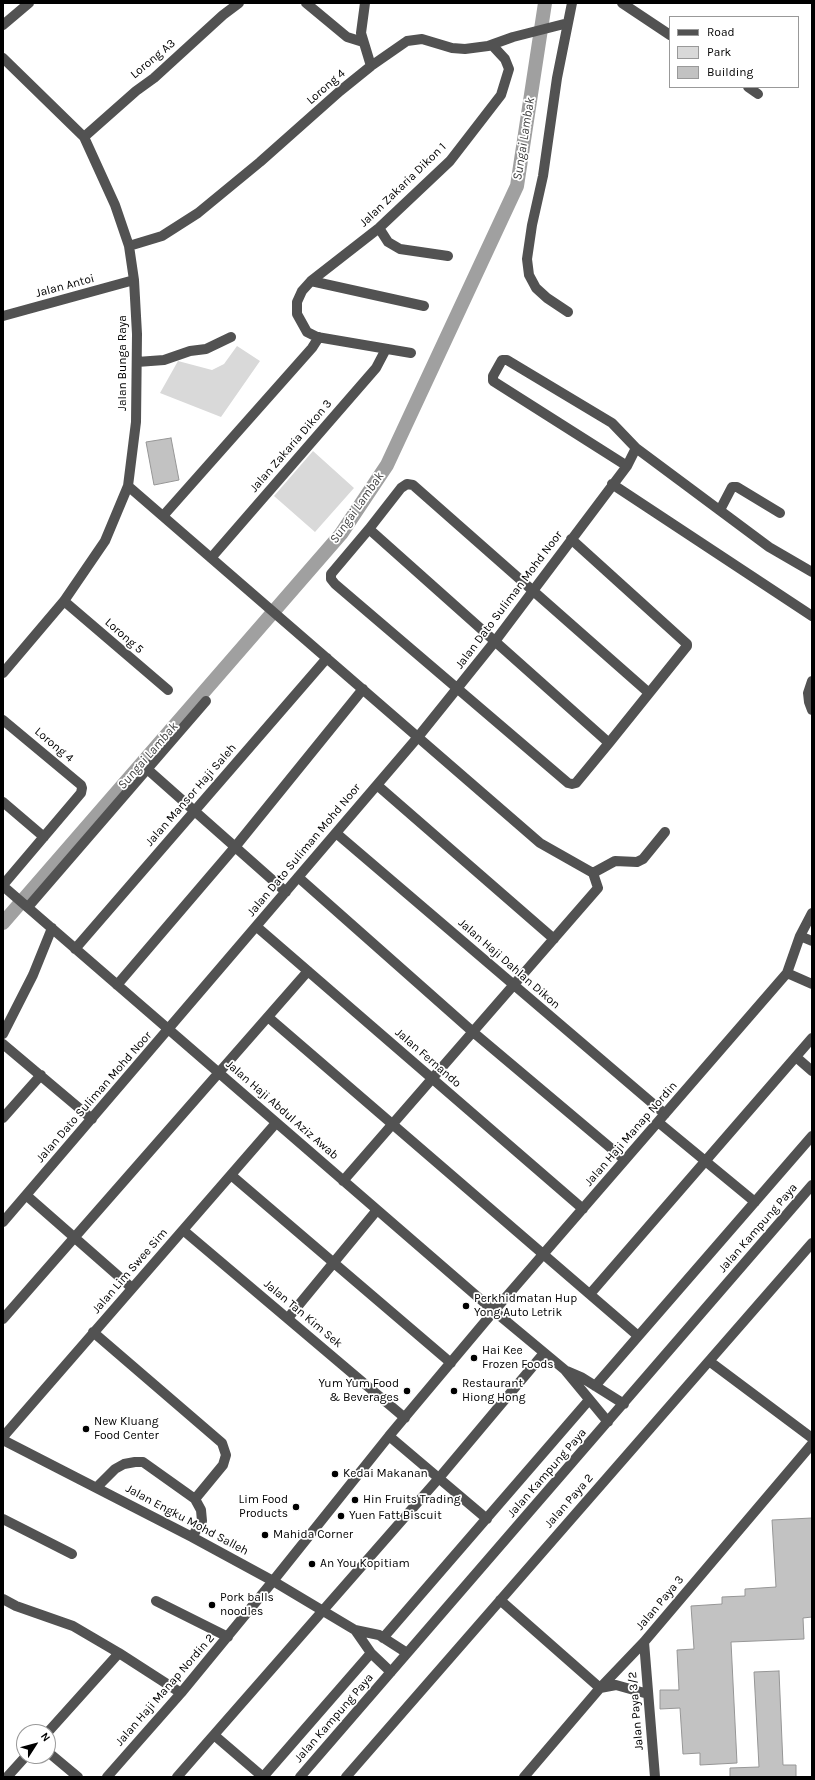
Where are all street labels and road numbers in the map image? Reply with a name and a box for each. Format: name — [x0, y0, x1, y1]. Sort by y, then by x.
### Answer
street label: Lorong A3 — [128, 36, 178, 82]
street label: Lorong 4 — [304, 66, 348, 108]
street label: Jalan Zakaria Dikon 1 — [357, 140, 449, 230]
street label: Jalan Antoi — [34, 271, 96, 301]
street label: Jalan Bunga Raya — [116, 315, 130, 411]
street label: Jalan Zakaria Dikon 3 — [247, 397, 335, 495]
street label: Jalan Dato Suliman Mohd Noor — [452, 528, 566, 672]
street label: Lorong 5 — [102, 615, 146, 657]
street label: Lorong 4 — [32, 724, 76, 766]
street label: Jalan Mansor Haji Saleh — [143, 741, 239, 849]
street label: Jalan Dato Suliman Mohd Noor — [244, 781, 364, 919]
street label: Jalan Haji Dahlan Dikon — [455, 916, 563, 1012]
street label: Jalan Fernando — [392, 1025, 464, 1091]
street label: Jalan Dato Suliman Mohd Noor — [33, 1029, 155, 1165]
street label: Jalan Haji Abdul Aziz Awab — [223, 1057, 341, 1163]
street label: Jalan Haji Manap Nordin — [582, 1079, 680, 1189]
street label: Jalan Kampung Paya — [715, 1181, 801, 1275]
street label: Jalan Lim Swee Sim — [89, 1226, 171, 1316]
street label: Jalan Tan Kim Sek — [261, 1277, 345, 1351]
street label: Jalan Kampung Paya — [504, 1426, 590, 1520]
street label: Jalan Paya 2 — [542, 1471, 596, 1531]
street label: Jalan Engku Mohd Salleh — [123, 1481, 251, 1559]
street label: Jalan Paya 3 — [633, 1573, 687, 1633]
street label: Jalan Haji Manap Nordin 2 — [112, 1631, 218, 1749]
street label: Jalan Kampung Paya — [291, 1671, 377, 1765]
street label: Jalan Paya 3/2 — [625, 1671, 647, 1751]

